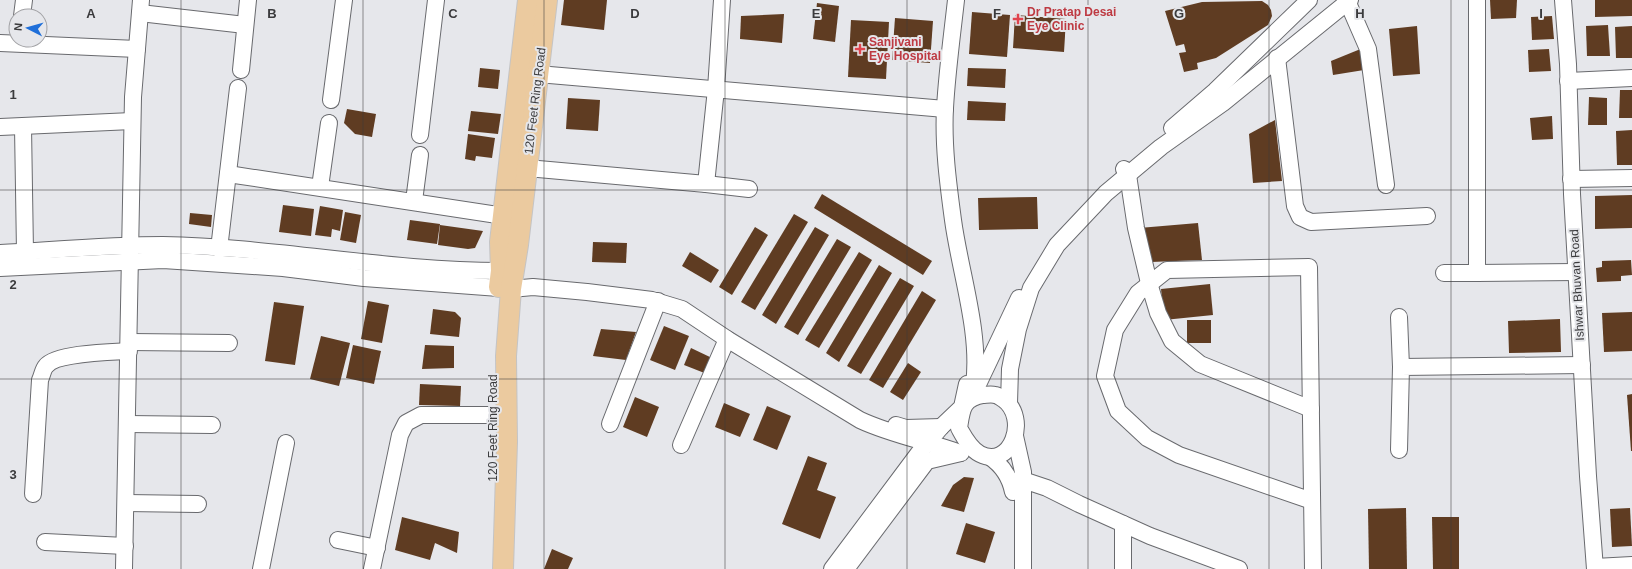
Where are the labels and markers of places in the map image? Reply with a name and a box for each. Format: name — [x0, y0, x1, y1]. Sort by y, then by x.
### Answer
place label: Dr Pratap Desai Eye Clinic — [1027, 5, 1116, 33]
marker: Dr Pratap Desai Eye Clinic — [1012, 13, 1024, 25]
place label: Sanjivani Eye Hospital — [869, 35, 941, 63]
marker: Sanjivani Eye Hospital — [854, 43, 866, 55]

